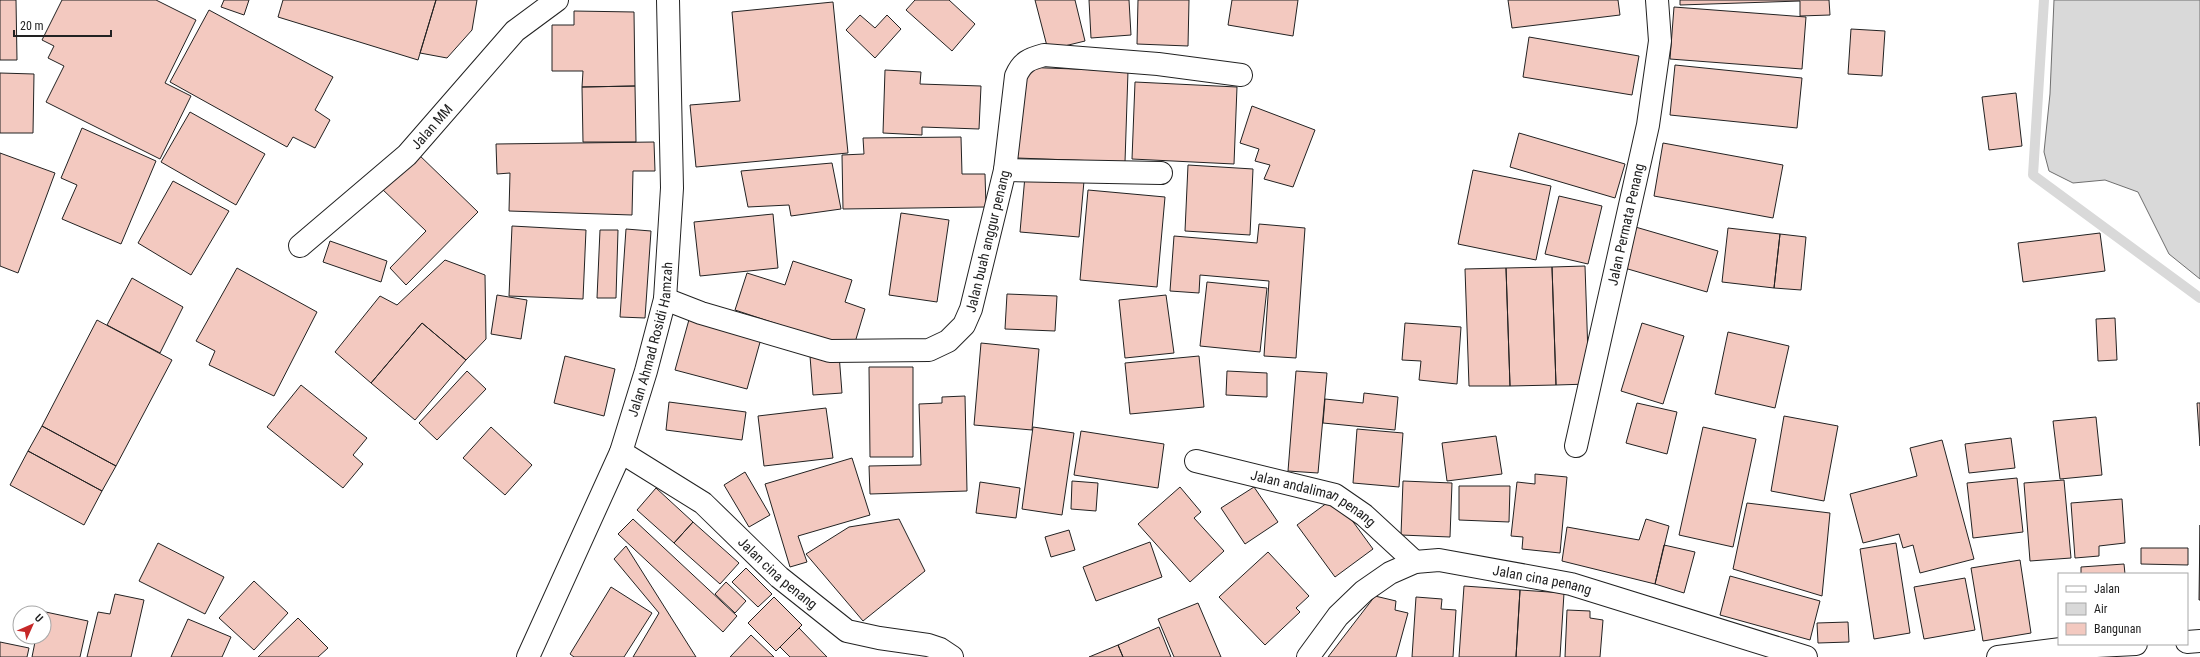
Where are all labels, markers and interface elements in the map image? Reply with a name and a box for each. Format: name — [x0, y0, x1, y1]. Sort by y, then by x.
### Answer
scale bar — [14, 12, 111, 38]
text: 20 m — [20, 19, 44, 33]
street label: Jalan MM — [408, 101, 456, 153]
street label: Jalan Permata Penang — [1604, 162, 1647, 287]
street label: Jalan buah anggur penang — [962, 168, 1013, 314]
street label: Jalan Ahmad Rosidi Hamzah — [624, 262, 675, 419]
street label: Jalan andaliman penang — [1249, 467, 1379, 530]
street label: Jalan cina penang — [735, 534, 820, 612]
street label: Jalan cina penang — [1492, 562, 1594, 598]
legend — [2058, 573, 2188, 645]
text: Jalan — [2094, 582, 2120, 596]
text: Air — [2094, 602, 2108, 616]
north arrow — [12, 605, 52, 645]
text: U — [32, 611, 46, 625]
text: Bangunan — [2094, 622, 2141, 636]

